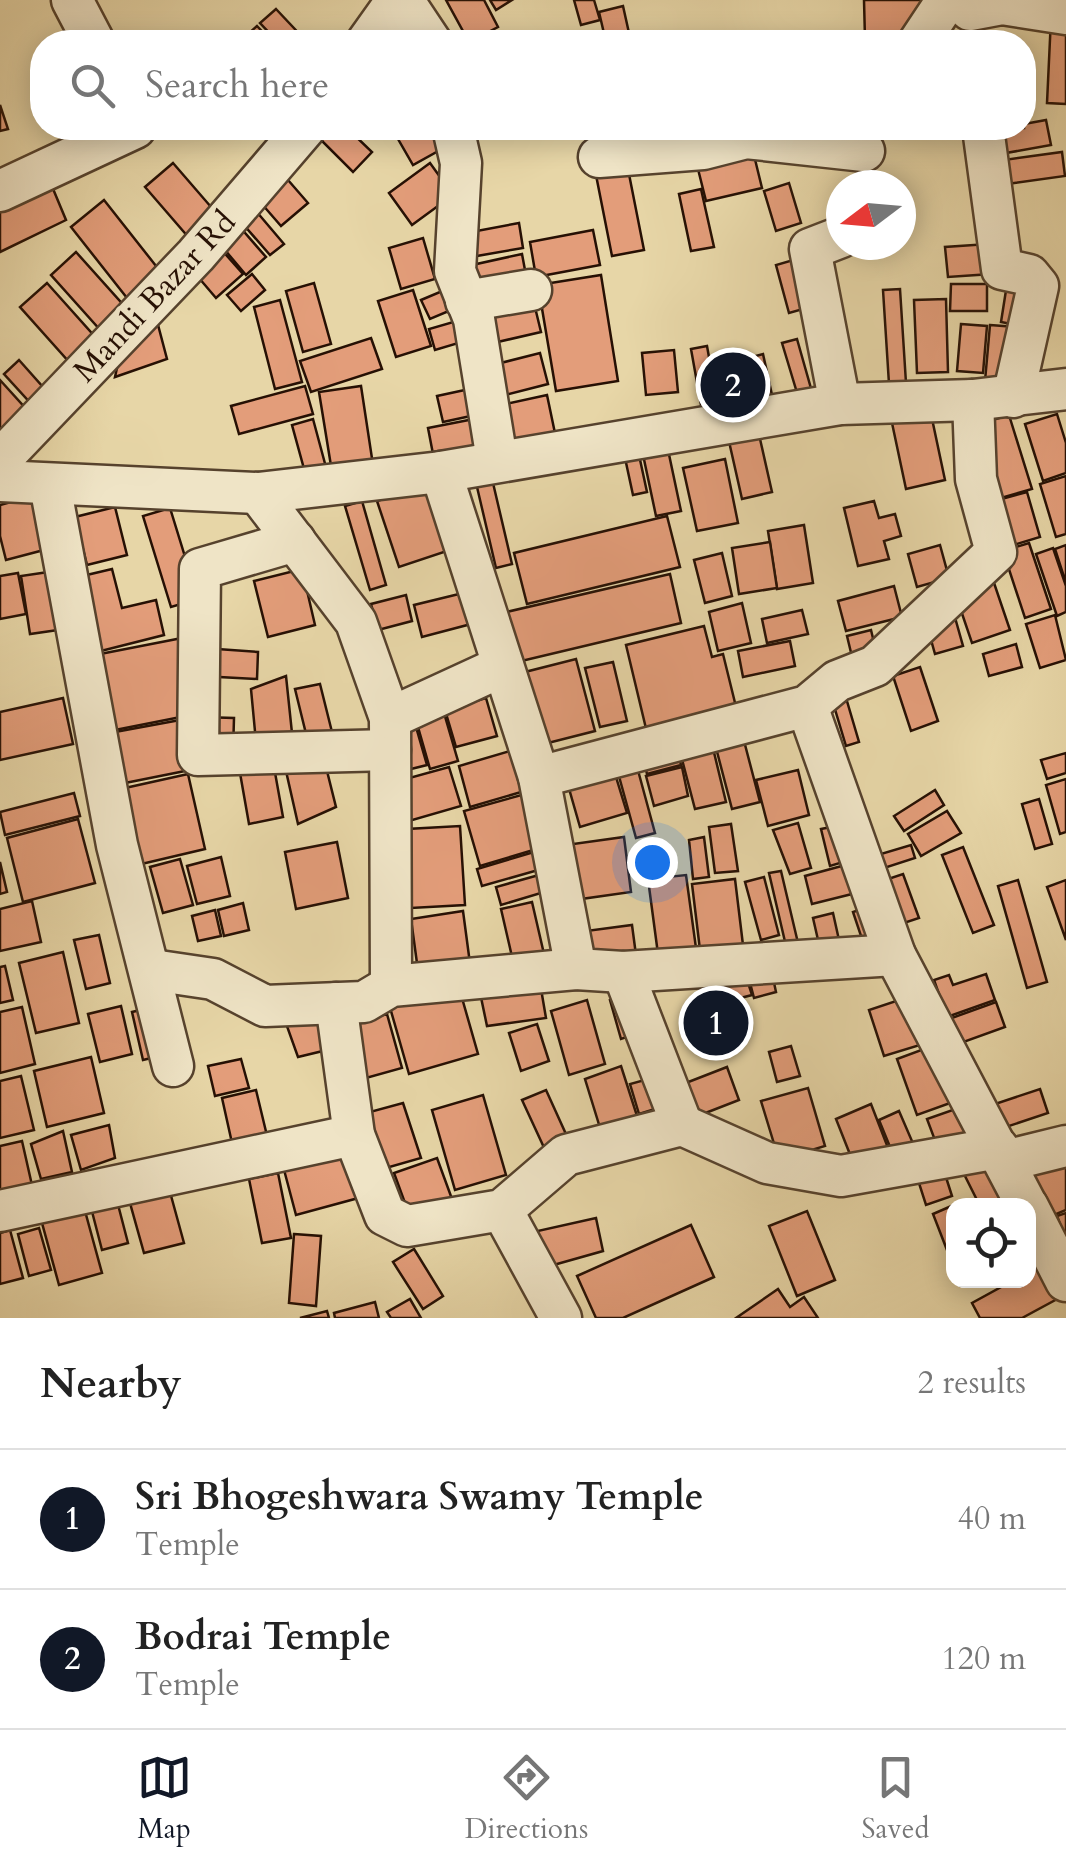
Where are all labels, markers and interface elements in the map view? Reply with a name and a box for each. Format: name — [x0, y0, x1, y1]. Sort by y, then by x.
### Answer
search box — [30, 30, 1036, 140]
icon: search — [65, 58, 120, 113]
text: Search here — [145, 59, 329, 111]
north arrow — [826, 170, 916, 260]
street label: Mandi Bazar Rd — [64, 201, 246, 392]
pin: 2 — [700, 348, 766, 422]
your location — [627, 837, 678, 888]
pin: 1 — [684, 986, 748, 1060]
map controls — [946, 1198, 1036, 1288]
button: locate — [946, 1198, 1036, 1288]
text: Nearby — [40, 1355, 182, 1412]
text: 2 results — [918, 1361, 1026, 1405]
text: Sri Bhogeshwara Swamy Temple — [135, 1471, 704, 1523]
text: 1 — [64, 1497, 81, 1541]
text: 40 m — [958, 1497, 1026, 1541]
text: Temple — [135, 1523, 240, 1567]
text: Bodrai Temple — [135, 1611, 391, 1663]
text: 2 — [64, 1637, 81, 1681]
text: 120 m — [941, 1637, 1026, 1681]
text: Temple — [135, 1663, 240, 1707]
tab: Map — [137, 1750, 192, 1848]
tab: Directions — [465, 1750, 588, 1848]
tab: Saved — [861, 1750, 929, 1848]

